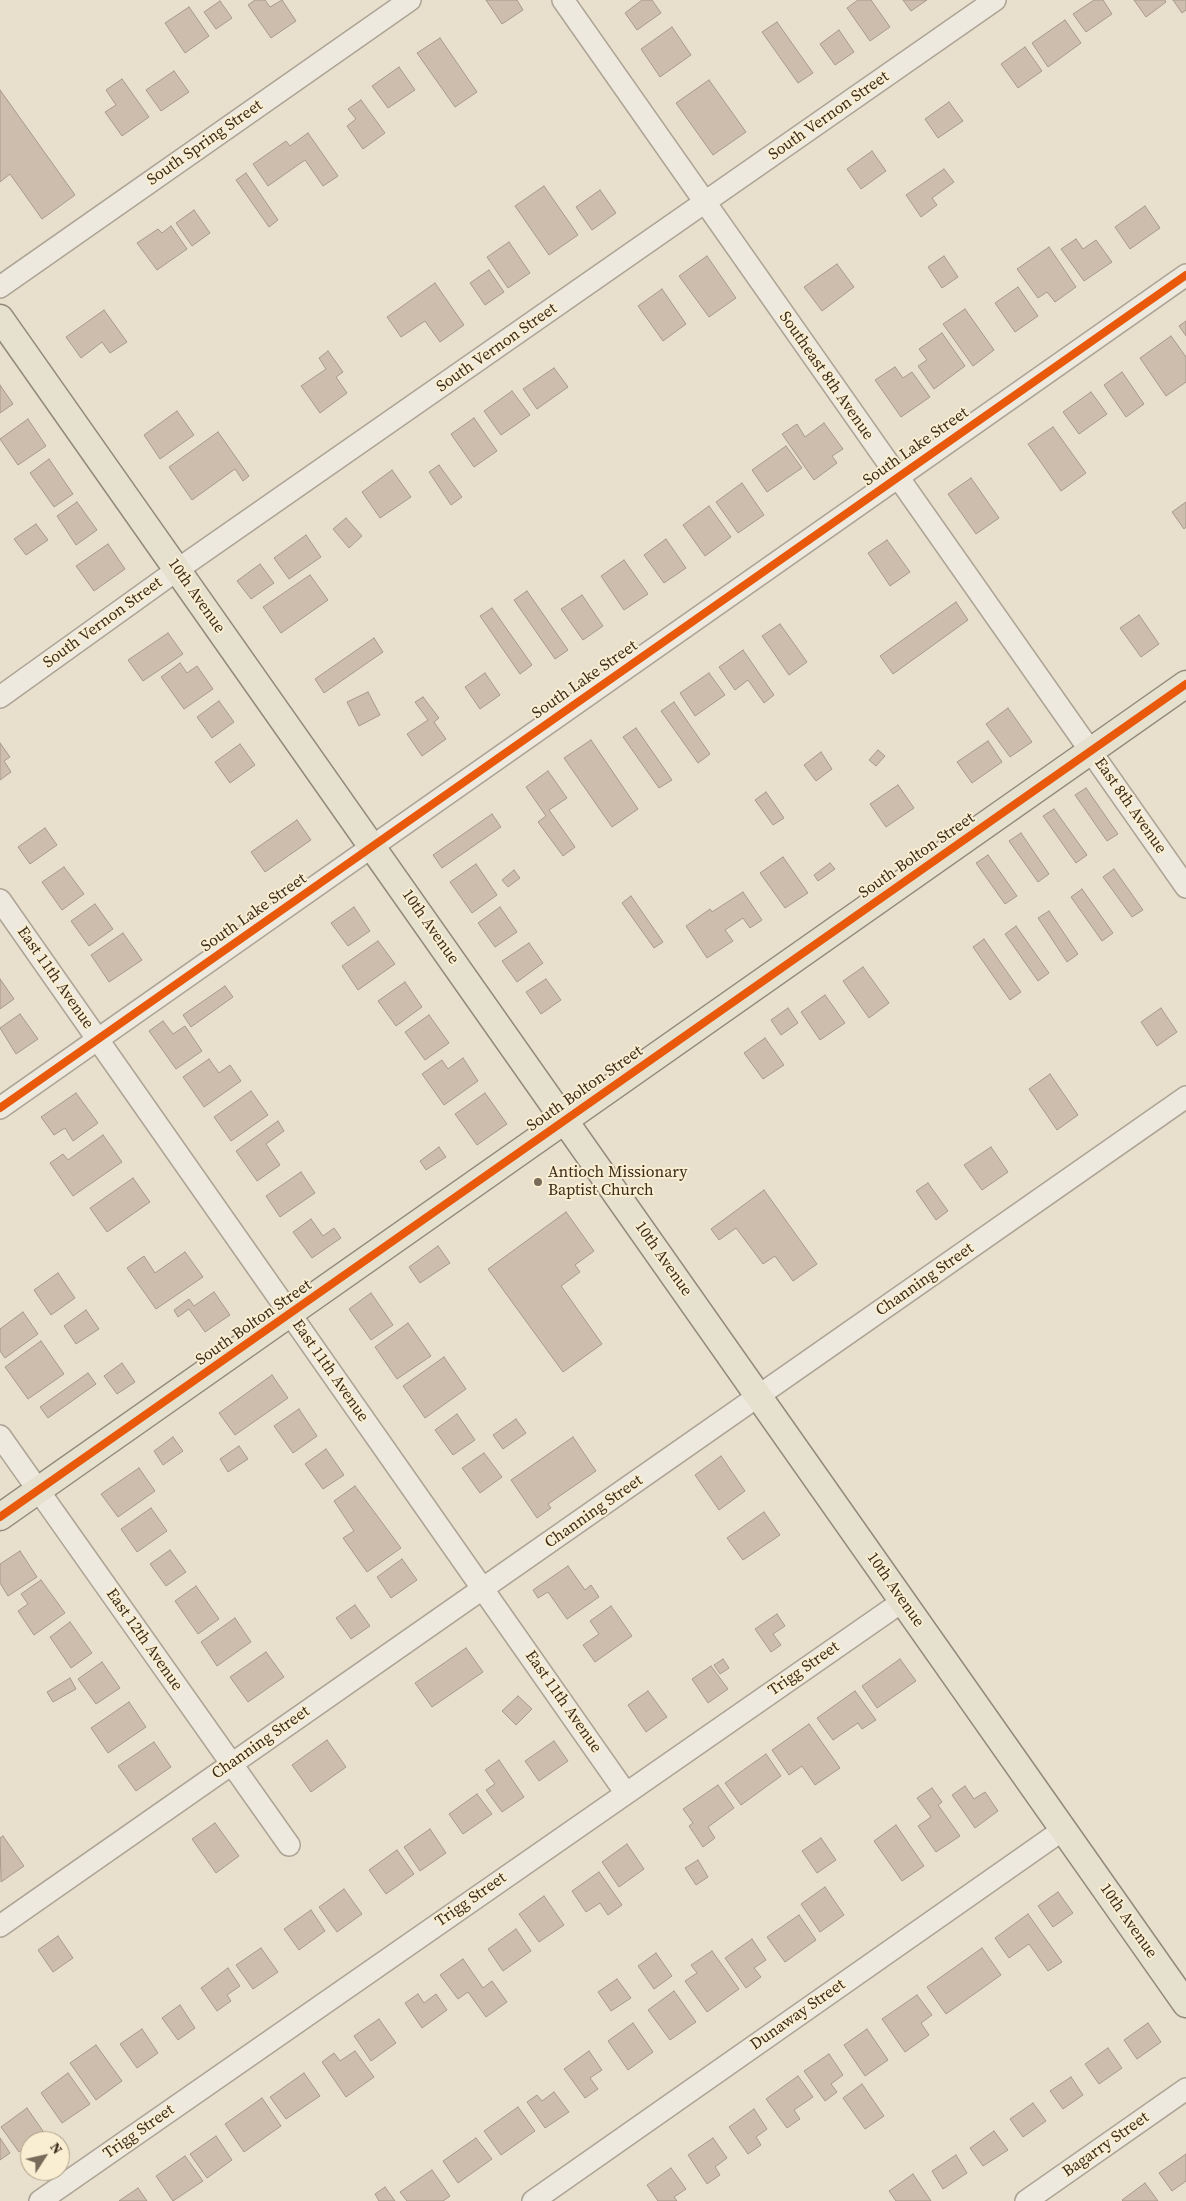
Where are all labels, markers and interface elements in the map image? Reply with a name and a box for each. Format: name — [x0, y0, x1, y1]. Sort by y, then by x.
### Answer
street label: South Vernon Street — [765, 67, 893, 165]
street label: South Spring Street — [144, 96, 266, 190]
street label: South Vernon Street — [433, 299, 561, 397]
street label: Southeast 8th Avenue — [775, 308, 877, 444]
street label: South Lake Street — [860, 404, 972, 490]
street label: 10th Avenue — [163, 555, 229, 637]
street label: South Vernon Street — [40, 573, 166, 673]
street label: South Lake Street — [529, 637, 641, 723]
street label: East 8th Avenue — [1090, 754, 1170, 858]
street label: South Bolton Street — [855, 809, 979, 903]
street label: South Lake Street — [198, 870, 310, 956]
street label: 10th Avenue — [397, 886, 463, 968]
street label: East 11th Avenue — [13, 923, 97, 1033]
street label: South Bolton Street — [523, 1042, 647, 1136]
place label: Antioch Missionary Baptist Church — [548, 1163, 687, 1201]
marker: Antioch Missionary Baptist Church — [532, 1176, 544, 1188]
street label: 10th Avenue — [630, 1218, 696, 1300]
street label: Channing Street — [872, 1239, 978, 1321]
street label: South Bolton Street — [192, 1276, 316, 1370]
street label: East 11th Avenue — [288, 1316, 372, 1426]
street label: Channing Street — [541, 1471, 647, 1553]
street label: 10th Avenue — [862, 1549, 928, 1631]
street label: East 12th Avenue — [102, 1585, 186, 1695]
street label: Trigg Street — [765, 1638, 843, 1700]
street label: East 11th Avenue — [521, 1647, 605, 1757]
street label: Channing Street — [208, 1702, 314, 1784]
street label: Trigg Street — [432, 1869, 510, 1931]
street label: 10th Avenue — [1095, 1880, 1161, 1962]
street label: Dunaway Street — [747, 1975, 849, 2055]
street label: Trigg Street — [100, 2101, 178, 2163]
street label: Bagarry Street — [1059, 2108, 1153, 2182]
north arrow — [20, 2131, 70, 2181]
text: N — [45, 2138, 68, 2158]

